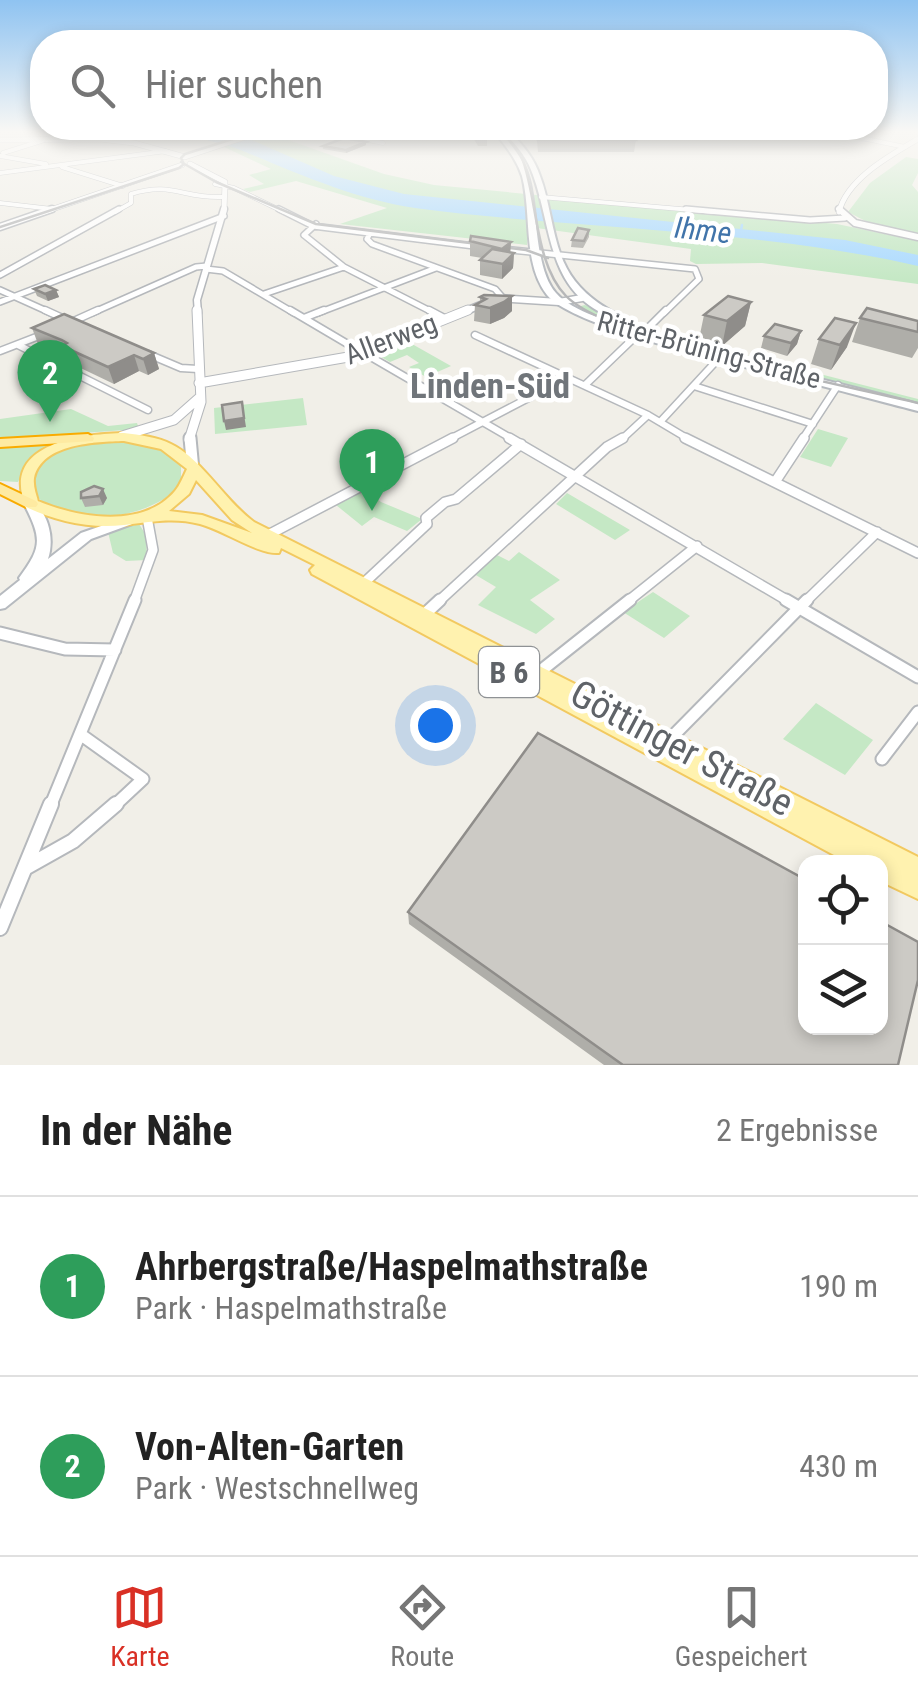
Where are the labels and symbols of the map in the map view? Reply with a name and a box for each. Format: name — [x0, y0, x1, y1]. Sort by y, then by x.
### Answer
water label: Ihme — [673, 210, 733, 250]
street label: Ritter-Brüning-Straße — [594, 304, 824, 396]
street label: Allerweg — [340, 306, 442, 372]
pin: 2 — [18, 340, 82, 422]
district label: Linden-Süd — [410, 366, 570, 407]
pin: 1 — [340, 428, 404, 511]
road number: B 6 — [479, 647, 539, 697]
street label: Göttinger Straße — [563, 671, 801, 825]
your location — [410, 700, 461, 751]

